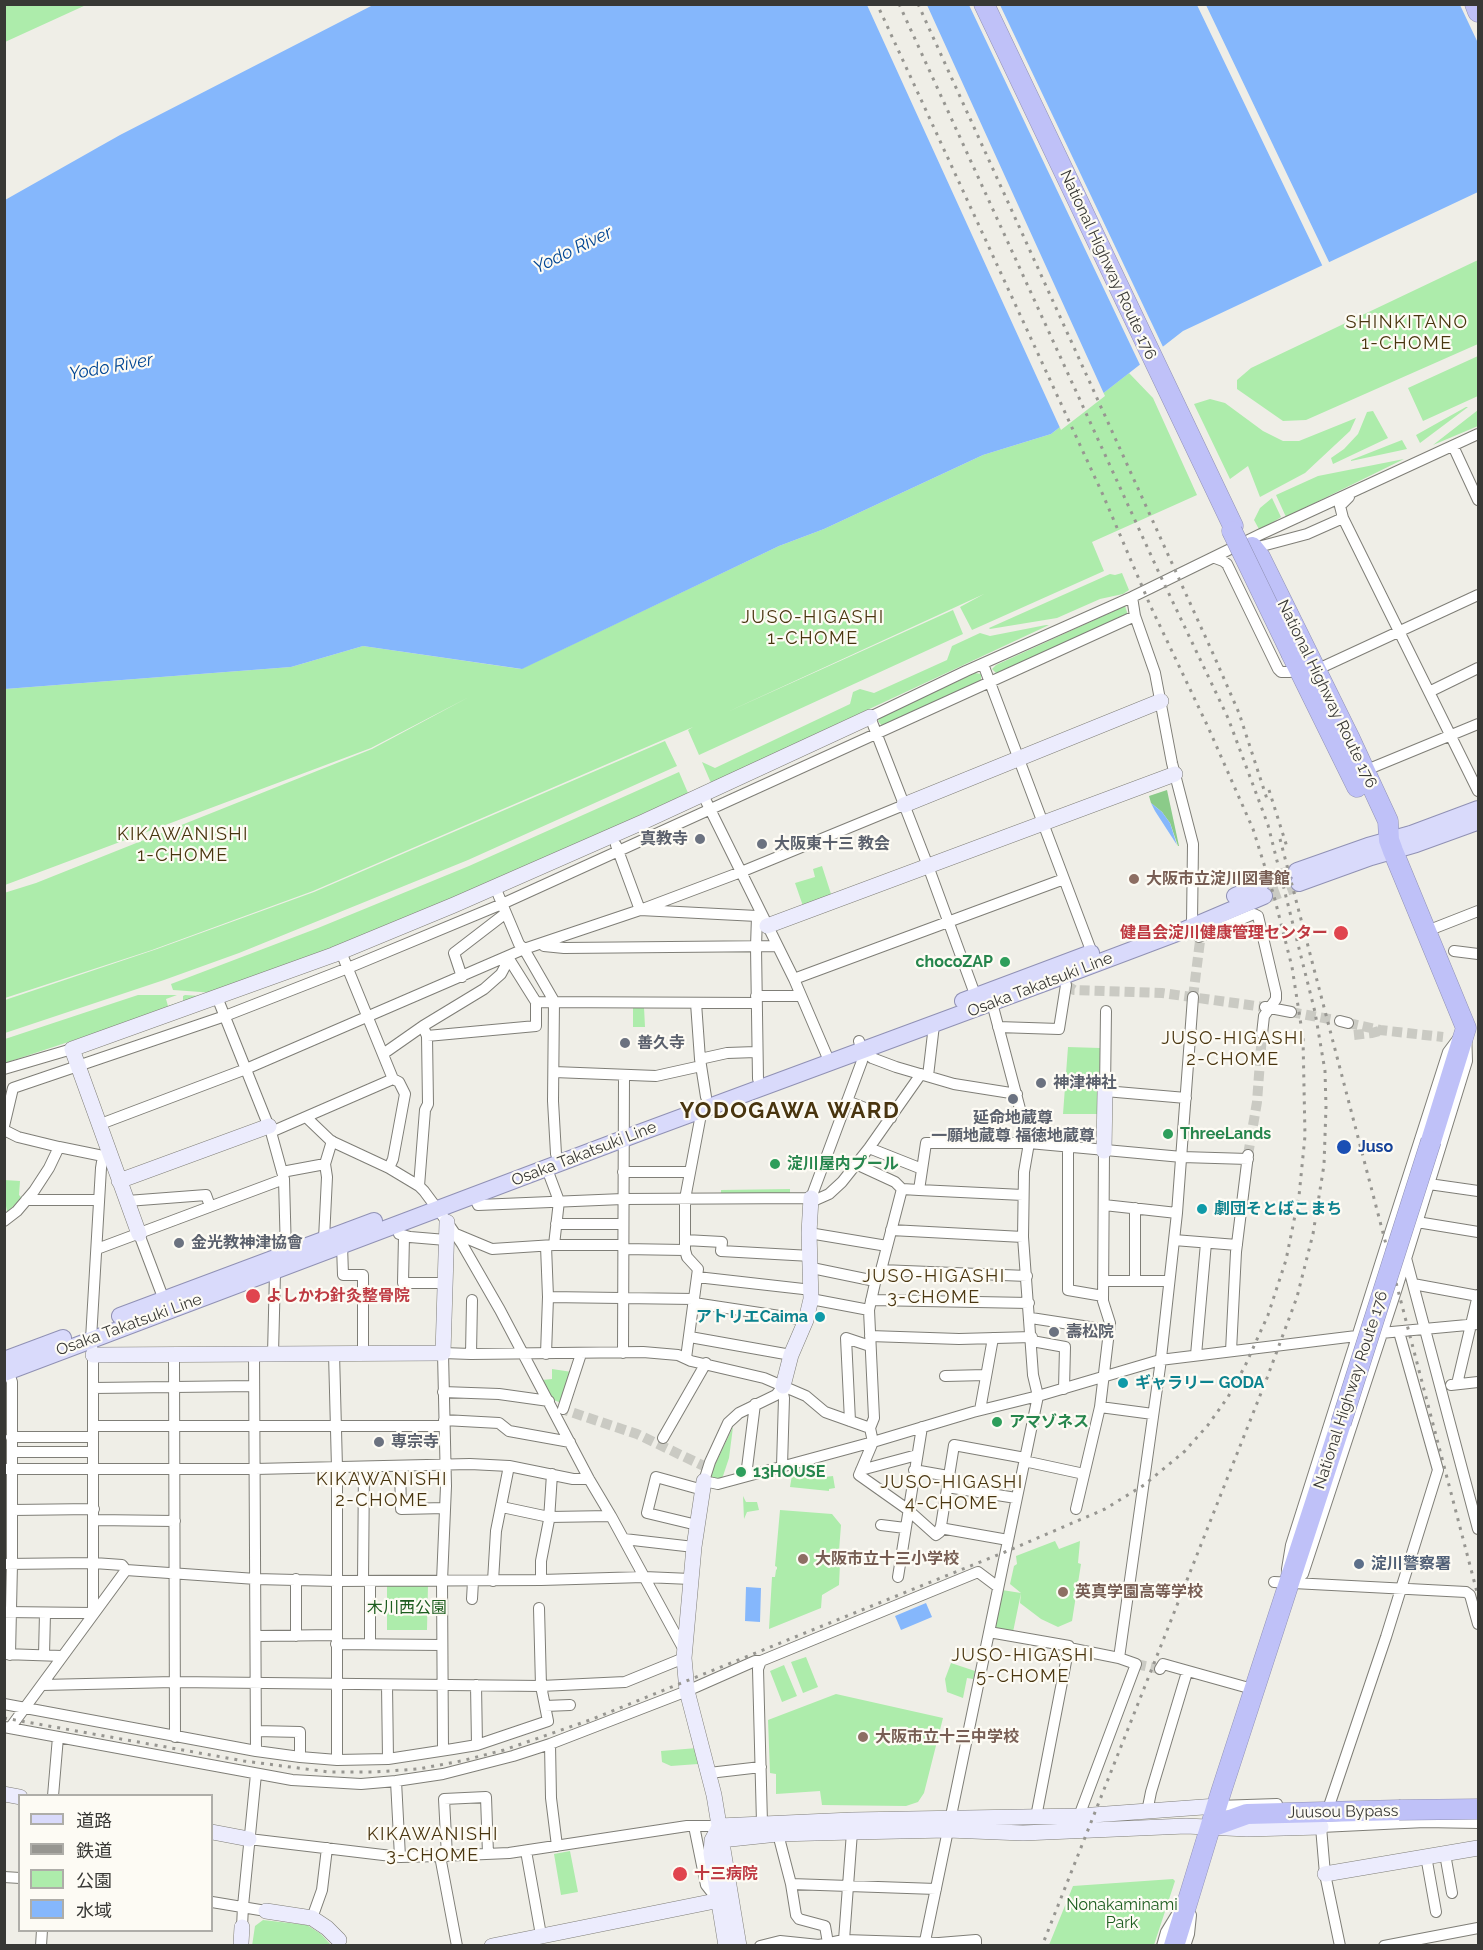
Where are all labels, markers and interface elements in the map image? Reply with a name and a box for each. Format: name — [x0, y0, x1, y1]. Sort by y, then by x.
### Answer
street label: National Highway Route 176 — [1056, 167, 1160, 363]
water label: Yodo River — [530, 222, 616, 278]
district label: SHINKITANO 1-CHOME — [1346, 312, 1468, 354]
water label: Yodo River — [67, 349, 155, 385]
street label: National Highway Route 176 — [1273, 597, 1381, 791]
district label: JUSO-HIGASHI 1-CHOME — [741, 607, 885, 650]
district label: KIKAWANISHI 1-CHOME — [117, 824, 249, 866]
place label: 真教寺 — [640, 829, 688, 849]
marker: 真教寺 — [693, 832, 707, 846]
place label: 大阪東十三 教会 — [774, 834, 890, 854]
marker: 大阪東十三 教会 — [755, 837, 769, 851]
place label: 大阪市立淀川図書館 — [1146, 869, 1290, 889]
marker: 大阪市立淀川図書館 — [1127, 872, 1141, 886]
place label: 健昌会淀川健康管理センター — [1120, 923, 1328, 943]
marker: 健昌会淀川健康管理センター — [1332, 924, 1350, 942]
street label: Osaka Takatsuki Line — [965, 948, 1115, 1022]
place label: chocoZAP — [916, 952, 993, 972]
marker: chocoZAP — [998, 955, 1012, 969]
district label: JUSO-HIGASHI 2-CHOME — [1161, 1028, 1305, 1070]
place label: 善久寺 — [637, 1033, 685, 1053]
marker: 善久寺 — [618, 1036, 632, 1050]
place label: 神津神社 — [1053, 1073, 1117, 1093]
marker: 神津神社 — [1034, 1076, 1048, 1090]
marker: 延命地蔵尊 一願地蔵尊 福徳地蔵尊 — [1006, 1092, 1020, 1106]
district label: YODOGAWA WARD — [680, 1098, 900, 1124]
place label: 延命地蔵尊 一願地蔵尊 福徳地蔵尊 — [931, 1108, 1095, 1146]
street label: Osaka Takatsuki Line — [509, 1117, 659, 1191]
place label: ThreeLands — [1180, 1124, 1271, 1144]
marker: ThreeLands — [1161, 1127, 1175, 1141]
place label: Juso — [1358, 1137, 1393, 1157]
marker: Juso — [1335, 1138, 1353, 1156]
place label: 淀川屋内プール — [787, 1154, 899, 1174]
marker: 淀川屋内プール — [768, 1157, 782, 1171]
place label: 劇団そとばこまち — [1214, 1199, 1342, 1219]
marker: 劇団そとばこまち — [1195, 1202, 1209, 1216]
place label: 金光教神津協會 — [191, 1233, 303, 1253]
marker: 金光教神津協會 — [172, 1236, 186, 1250]
district label: JUSO-HIGASHI 3-CHOME — [862, 1266, 1006, 1308]
place label: よしかわ針灸整骨院 — [266, 1286, 410, 1306]
marker: よしかわ針灸整骨院 — [244, 1287, 262, 1305]
street label: National Highway Route 176 — [1310, 1289, 1392, 1491]
street label: Osaka Takatsuki Line — [53, 1290, 205, 1360]
place label: アトリエCaima — [696, 1307, 808, 1327]
marker: アトリエCaima — [813, 1310, 827, 1324]
place label: 壽松院 — [1066, 1322, 1114, 1342]
marker: 壽松院 — [1047, 1325, 1061, 1339]
place label: ギャラリー GODA — [1135, 1373, 1264, 1393]
marker: ギャラリー GODA — [1116, 1376, 1130, 1390]
place label: アマゾネス — [1009, 1412, 1089, 1432]
marker: アマゾネス — [990, 1415, 1004, 1429]
place label: 専宗寺 — [391, 1432, 439, 1452]
marker: 専宗寺 — [372, 1435, 386, 1449]
place label: 13HOUSE — [753, 1462, 825, 1482]
marker: 13HOUSE — [734, 1465, 748, 1479]
district label: KIKAWANISHI 2-CHOME — [316, 1469, 448, 1512]
district label: JUSO-HIGASHI 4-CHOME — [880, 1472, 1024, 1514]
place label: 大阪市立十三小学校 — [815, 1549, 959, 1569]
marker: 大阪市立十三小学校 — [796, 1552, 810, 1566]
place label: 淀川警察署 — [1371, 1554, 1451, 1574]
marker: 淀川警察署 — [1352, 1557, 1366, 1571]
place label: 英真学園高等学校 — [1075, 1582, 1203, 1602]
marker: 英真学園高等学校 — [1056, 1585, 1070, 1599]
park label: 木川西公園 — [367, 1598, 447, 1618]
district label: JUSO-HIGASHI 5-CHOME — [951, 1645, 1095, 1688]
place label: 大阪市立十三中学校 — [875, 1727, 1019, 1747]
marker: 大阪市立十三中学校 — [856, 1730, 870, 1744]
legend — [18, 1794, 213, 1932]
street label: Juusou Bypass — [1287, 1801, 1399, 1823]
text: 道路 — [76, 1810, 112, 1831]
district label: KIKAWANISHI 3-CHOME — [367, 1824, 499, 1866]
text: 鉄道 — [76, 1840, 112, 1861]
place label: 十三病院 — [694, 1864, 758, 1884]
marker: 十三病院 — [671, 1865, 689, 1883]
text: 公園 — [76, 1870, 112, 1891]
park label: Nonakaminami Park — [1066, 1895, 1178, 1933]
text: 水域 — [76, 1900, 112, 1921]

